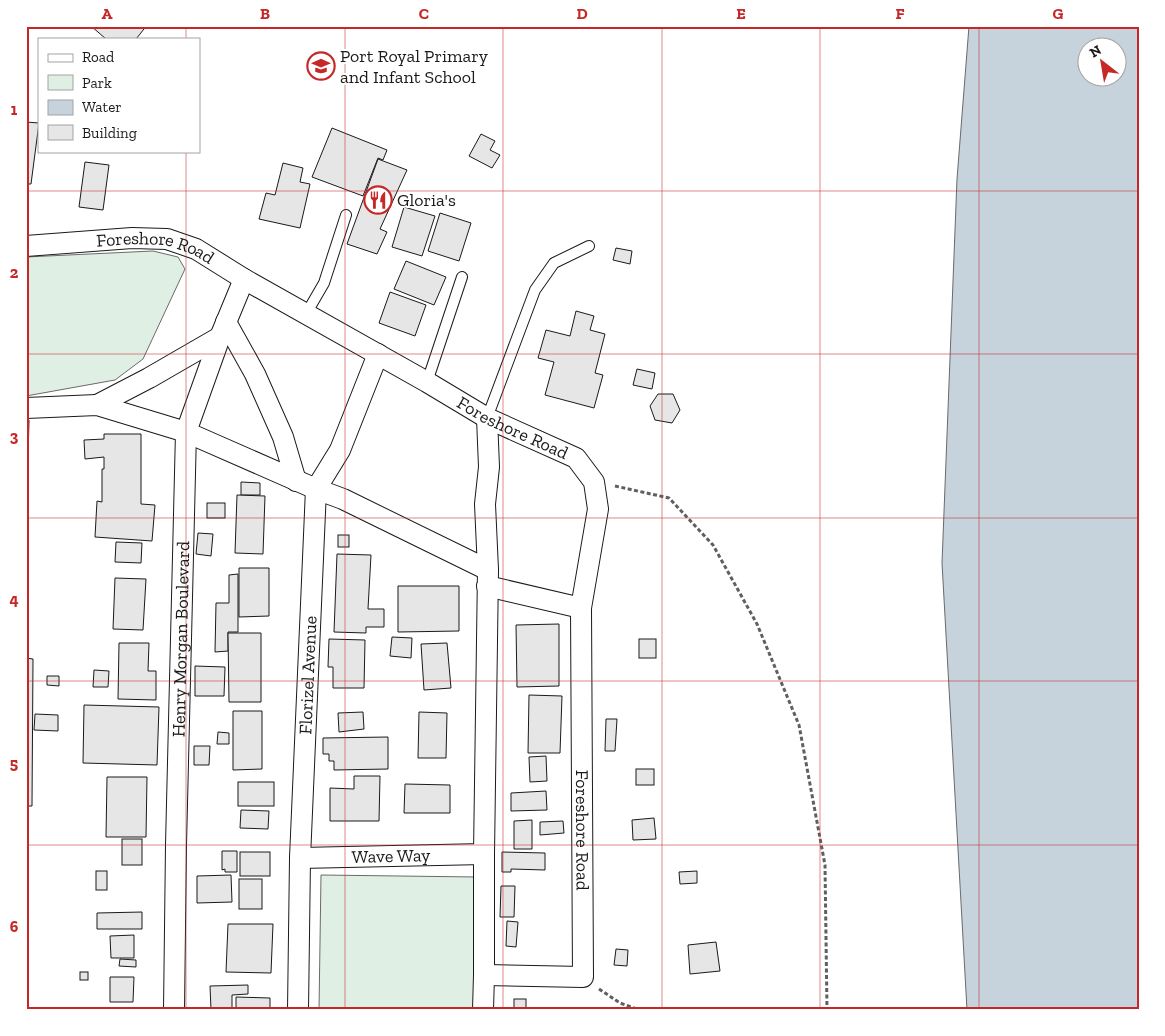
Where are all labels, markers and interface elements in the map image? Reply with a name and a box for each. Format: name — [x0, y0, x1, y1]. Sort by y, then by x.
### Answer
text: A — [102, 4, 113, 23]
text: B — [260, 4, 270, 23]
text: C — [419, 4, 429, 23]
text: D — [576, 4, 588, 23]
text: E — [736, 4, 746, 23]
text: F — [895, 4, 905, 23]
text: G — [1053, 4, 1064, 23]
legend — [38, 38, 200, 152]
north arrow — [1078, 38, 1128, 88]
text: N — [1087, 41, 1105, 61]
place label: Port Royal Primary and Infant School — [340, 45, 489, 88]
text: Road — [82, 48, 115, 66]
school or university icon: Port Royal Primary and Infant School — [306, 51, 336, 81]
text: Park — [82, 74, 112, 92]
text: Water — [82, 98, 122, 116]
text: 1 — [11, 100, 18, 119]
text: Building — [82, 124, 137, 142]
restaurant icon: Gloria's — [363, 185, 393, 215]
place label: Gloria's — [397, 189, 456, 211]
street label: Foreshore Road — [95, 227, 218, 269]
text: 2 — [10, 263, 19, 282]
street label: Foreshore Road — [453, 392, 572, 464]
text: 3 — [10, 427, 19, 446]
street label: Henry Morgan Boulevard — [168, 541, 194, 737]
text: 4 — [9, 590, 19, 609]
street label: Florizel Avenue — [294, 615, 321, 735]
text: 5 — [10, 754, 18, 773]
street label: Foreshore Road — [571, 770, 594, 891]
street label: Wave Way — [351, 844, 431, 868]
text: 6 — [10, 917, 19, 936]

